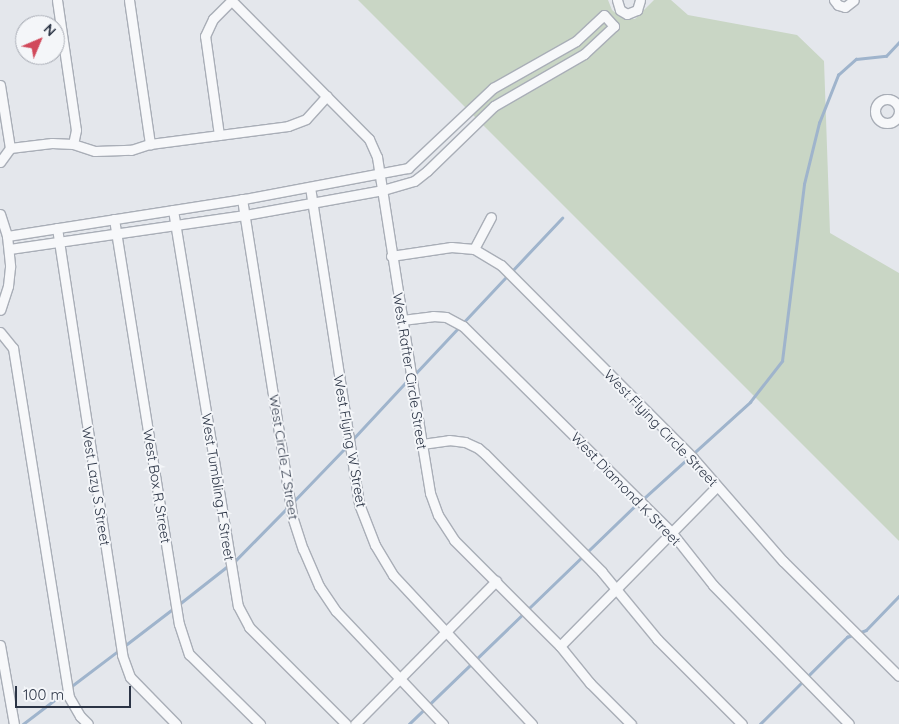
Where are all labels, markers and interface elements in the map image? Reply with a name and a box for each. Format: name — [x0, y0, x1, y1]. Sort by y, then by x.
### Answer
north arrow — [15, 15, 65, 65]
text: N — [40, 20, 60, 40]
street label: West Rafter Circle Street — [389, 291, 431, 451]
street label: West Flying Circle Street — [601, 366, 721, 490]
street label: West Flying W Street — [330, 373, 370, 509]
street label: West Circle Z Street — [266, 393, 302, 521]
street label: West Tumbling F Street — [198, 412, 238, 562]
street label: West Lazy S Street — [78, 425, 114, 547]
street label: West Box R Street — [140, 427, 174, 545]
street label: West Diamond K Street — [567, 429, 685, 549]
scale bar — [18, 676, 134, 708]
text: 100 m — [23, 685, 64, 704]

